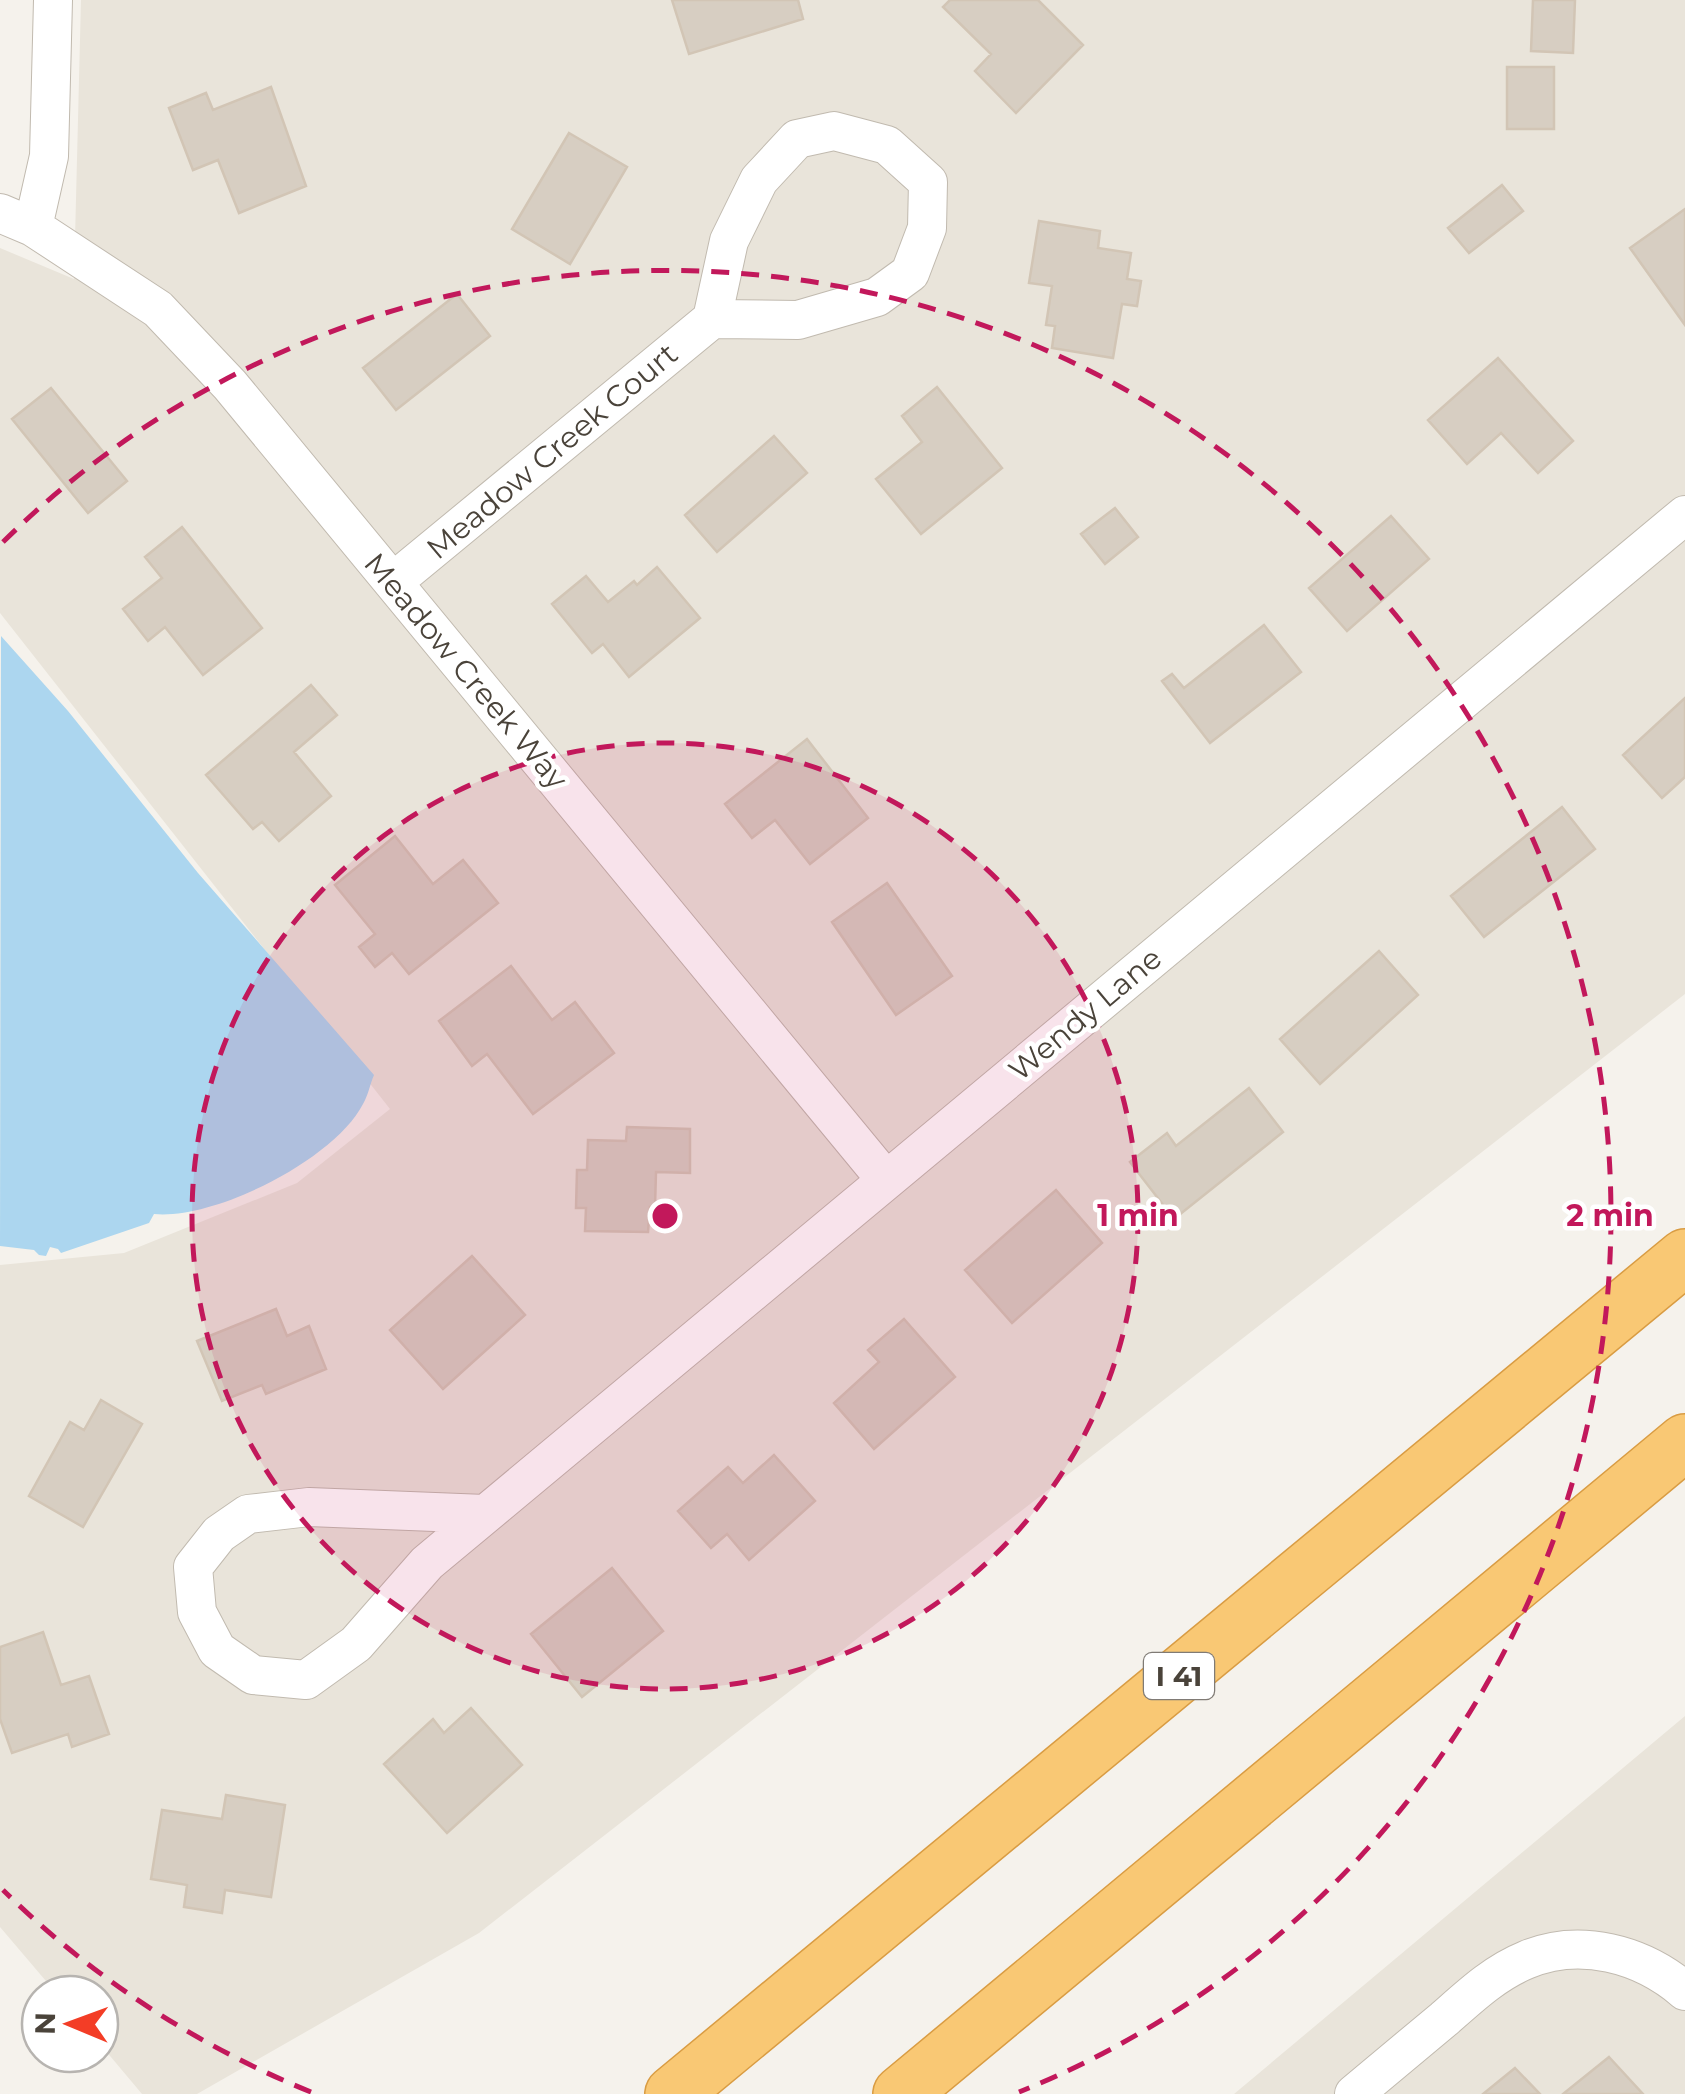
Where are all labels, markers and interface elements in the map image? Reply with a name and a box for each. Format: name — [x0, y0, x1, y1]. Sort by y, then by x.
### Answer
street label: Meadow Creek Court — [419, 335, 685, 567]
street label: Meadow Creek Way — [356, 545, 576, 797]
street label: Wendy Lane — [1001, 939, 1169, 1089]
text: 1 min — [1097, 1197, 1179, 1234]
text: 2 min — [1566, 1197, 1654, 1234]
centre of rings — [647, 1198, 683, 1234]
road number: I 41 — [1144, 1653, 1214, 1699]
north arrow — [20, 1974, 120, 2074]
text: N — [28, 2012, 62, 2035]

